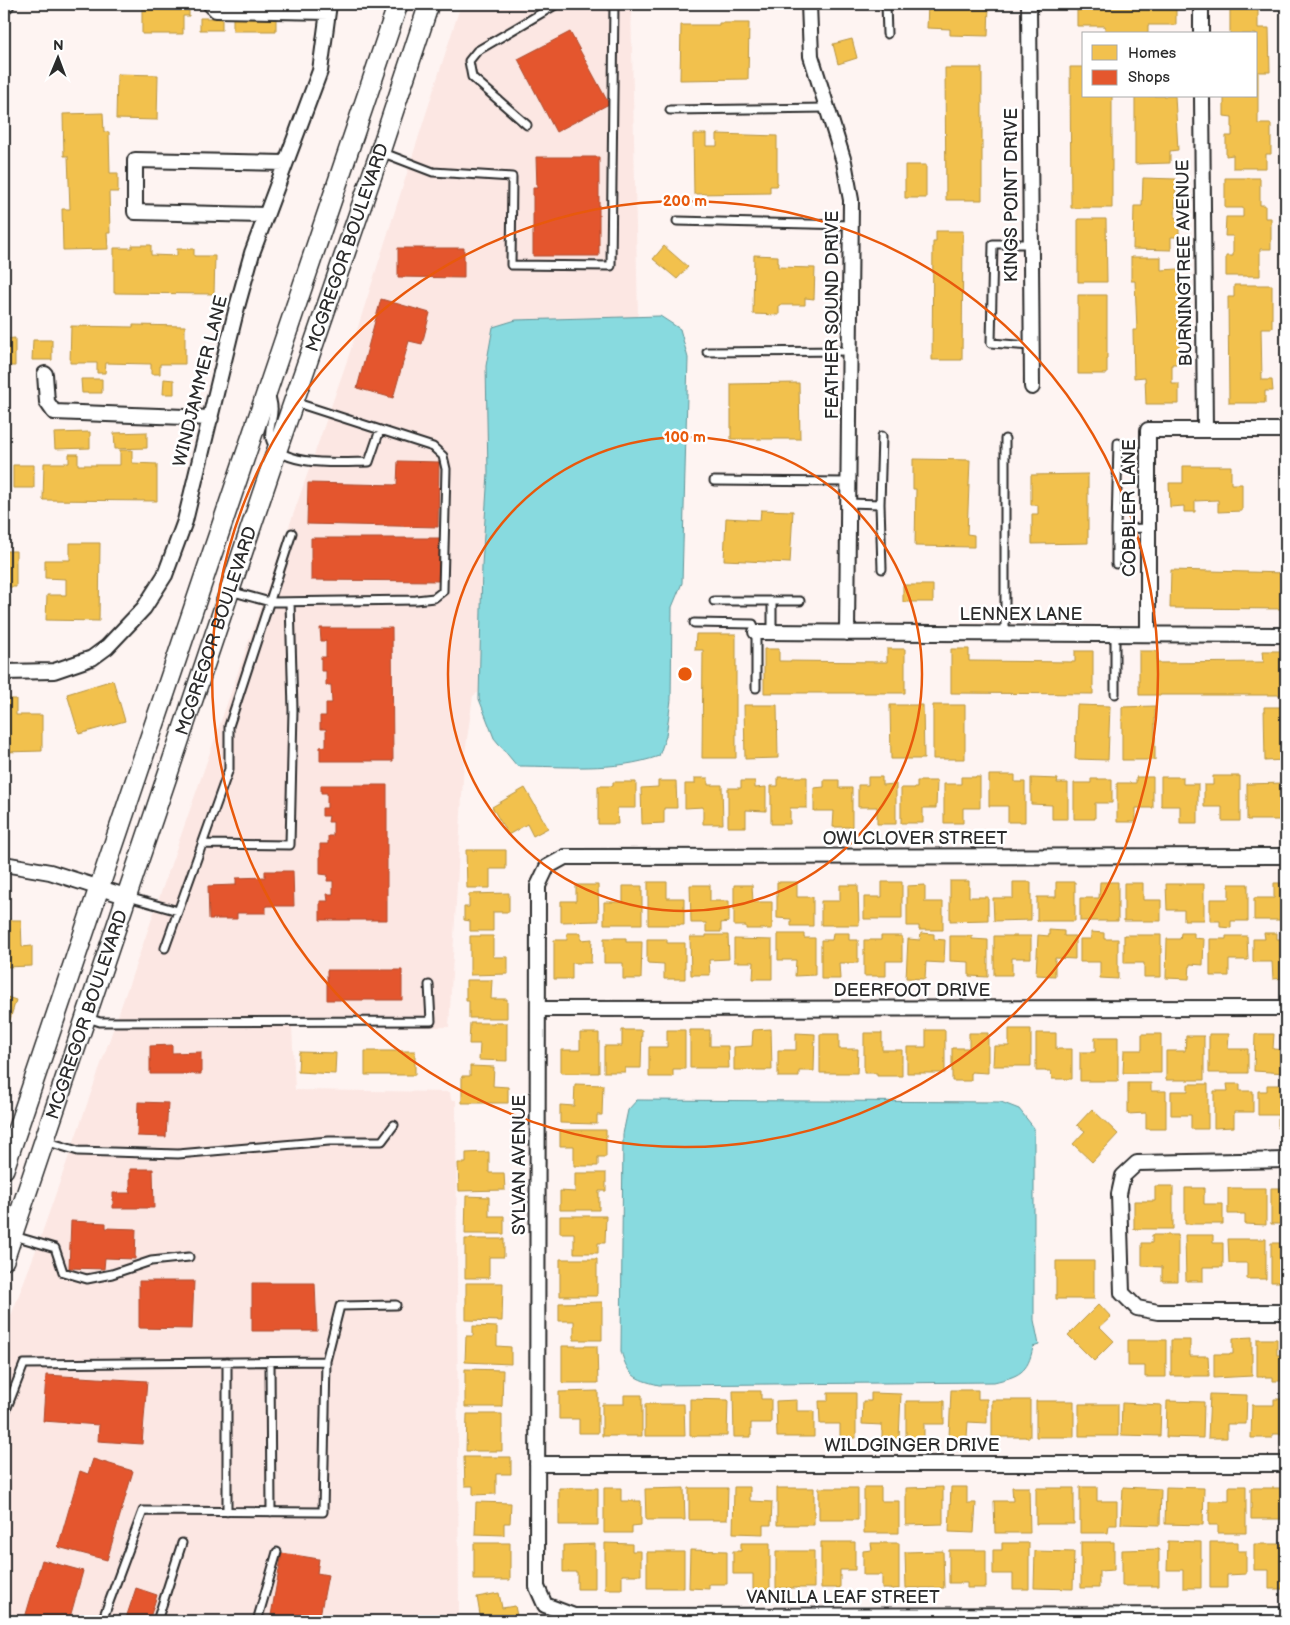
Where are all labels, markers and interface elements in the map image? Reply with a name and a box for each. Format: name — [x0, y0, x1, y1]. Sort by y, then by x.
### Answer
north arrow — [32, 32, 82, 82]
legend — [1082, 32, 1258, 98]
text: N — [53, 37, 64, 54]
text: Homes — [1128, 44, 1177, 63]
text: Shops — [1128, 68, 1171, 87]
street label: KINGS POINT DRIVE — [1001, 108, 1022, 282]
street label: MCGREGOR BOULEVARD — [302, 141, 393, 355]
street label: BURNINGTREE AVENUE — [1172, 159, 1197, 367]
text: 200 m — [663, 192, 707, 211]
street label: FEATHER SOUND DRIVE — [822, 211, 843, 419]
street label: WINDJAMMER LANE — [169, 293, 232, 469]
text: 100 m — [664, 428, 706, 447]
street label: COBBLER LANE — [1119, 439, 1140, 577]
street label: MCGREGOR BOULEVARD — [172, 524, 262, 738]
street label: LENNEX LANE — [960, 604, 1083, 625]
centre of rings — [676, 665, 694, 683]
street label: OWLCLOVER STREET — [823, 828, 1007, 849]
street label: MCGREGOR BOULEVARD — [42, 907, 132, 1122]
street label: DEERFOOT DRIVE — [834, 980, 991, 1001]
street label: SYLVAN AVENUE — [509, 1095, 530, 1235]
street label: WILDGINGER DRIVE — [824, 1435, 1000, 1456]
street label: VANILLA LEAF STREET — [746, 1587, 940, 1608]

